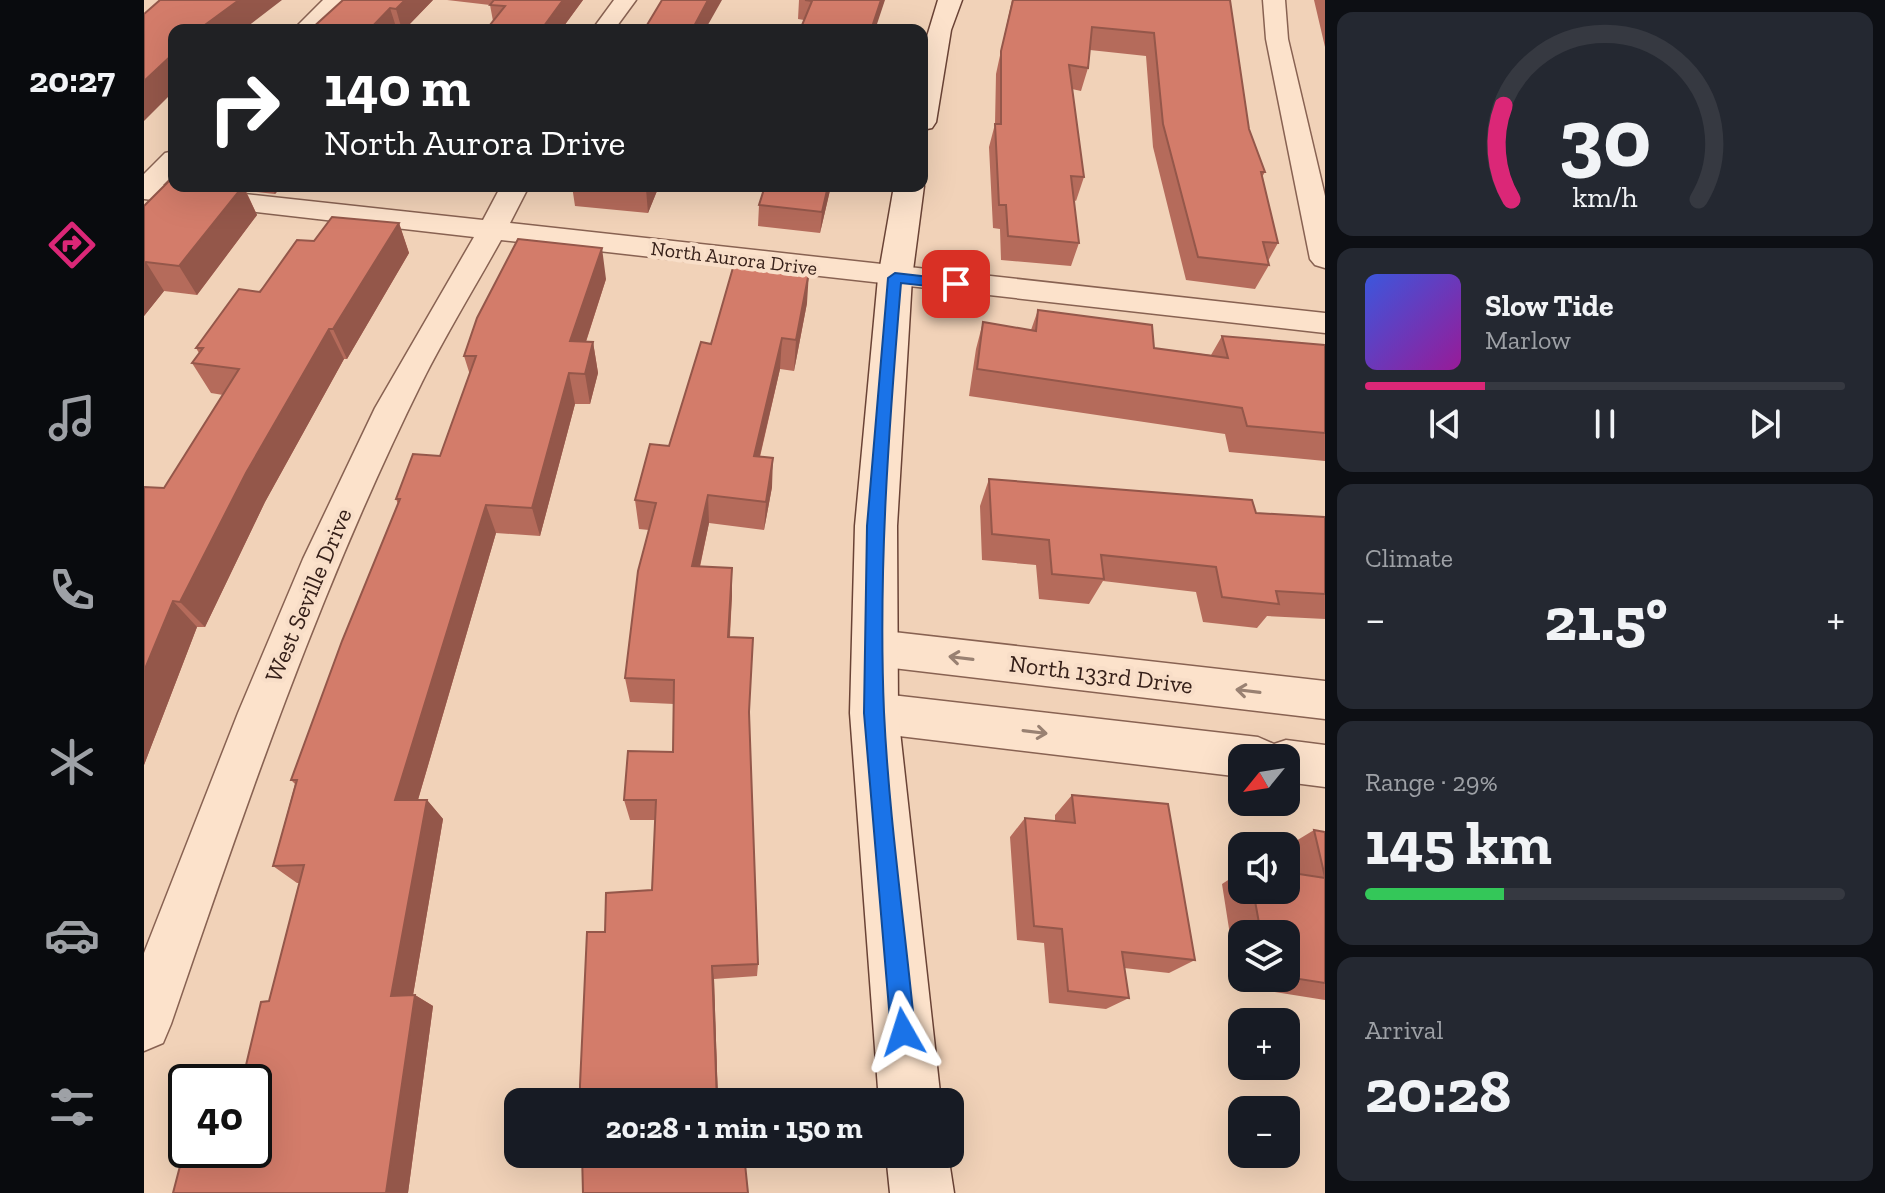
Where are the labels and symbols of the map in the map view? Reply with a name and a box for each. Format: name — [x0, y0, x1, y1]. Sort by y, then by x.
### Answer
street label: North Aurora Drive — [649, 236, 819, 280]
pin — [922, 250, 990, 318]
street label: West Seville Drive — [258, 504, 358, 686]
street label: North 133rd Drive — [1007, 648, 1195, 700]
one-way arrow — [949, 650, 975, 665]
one-way arrow — [1235, 684, 1261, 699]
one-way arrow — [1022, 725, 1047, 740]
north arrow — [1228, 744, 1300, 816]
position arrow — [861, 990, 945, 1074]
speed limit sign: 40 — [168, 1064, 272, 1168]

